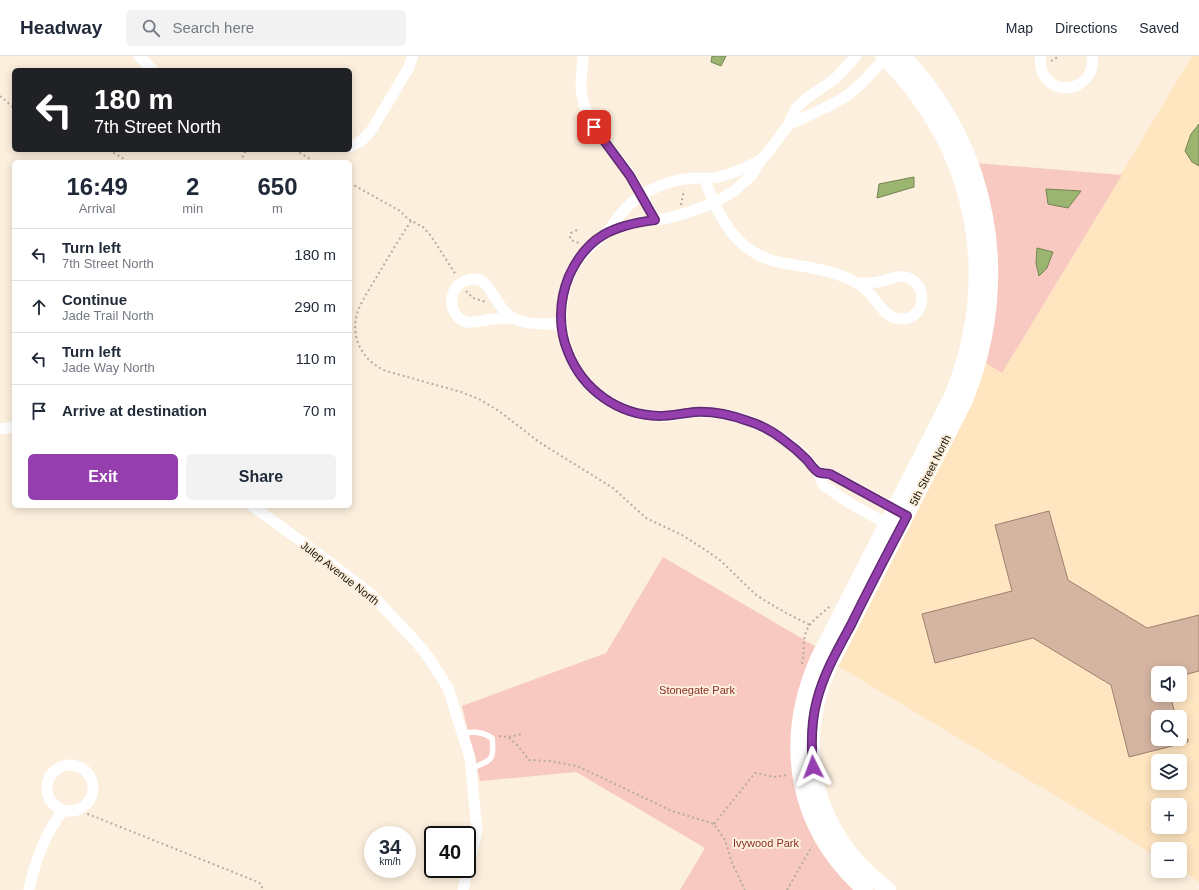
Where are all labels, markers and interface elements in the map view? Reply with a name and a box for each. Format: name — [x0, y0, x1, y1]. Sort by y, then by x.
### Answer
search box — [126, 10, 406, 46]
text: Headway — [20, 17, 102, 38]
icon: search — [140, 17, 162, 39]
text: Search here — [172, 19, 254, 36]
text: Map — [1006, 20, 1033, 36]
text: Directions — [1055, 20, 1117, 36]
text: Saved — [1139, 20, 1179, 36]
icon: left — [28, 84, 80, 136]
text: 180 m — [94, 84, 173, 115]
pin — [577, 110, 611, 144]
icon: arrive — [583, 116, 605, 138]
text: 7th Street North — [94, 117, 221, 137]
text: 16:49 — [66, 173, 128, 200]
text: 2 — [186, 173, 199, 200]
text: 650 — [258, 173, 298, 200]
text: Arrival — [79, 201, 116, 216]
text: min — [182, 201, 203, 216]
text: m — [272, 201, 283, 216]
text: Turn left — [62, 239, 121, 256]
icon: left — [28, 244, 50, 266]
text: 180 m — [294, 246, 336, 263]
text: 7th Street North — [62, 256, 154, 271]
text: Continue — [62, 291, 127, 308]
icon: ahead — [28, 296, 50, 318]
text: 290 m — [294, 298, 336, 315]
text: Jade Trail North — [62, 308, 154, 323]
text: Turn left — [62, 343, 121, 360]
icon: left — [28, 348, 50, 370]
text: 110 m — [295, 350, 336, 367]
text: Jade Way North — [62, 360, 155, 375]
icon: arrive — [28, 400, 50, 422]
text: Arrive at destination — [62, 402, 207, 419]
text: 70 m — [303, 402, 336, 419]
street label: 5th Street North — [907, 433, 953, 507]
button: Exit — [28, 454, 178, 500]
button: Share — [186, 454, 336, 500]
street label: Julep Avenue North — [299, 539, 381, 607]
map controls — [1151, 666, 1187, 878]
button: sound — [1151, 666, 1187, 702]
park label: Stonegate Park — [659, 684, 735, 696]
button: search — [1151, 710, 1187, 746]
position arrow — [792, 746, 834, 788]
button: layers — [1151, 754, 1187, 790]
button: + — [1151, 798, 1187, 834]
speed limit sign: 40 — [424, 826, 476, 878]
text: 34 — [379, 836, 401, 858]
park label: Ivywood Park — [733, 837, 800, 849]
button: − — [1151, 842, 1187, 878]
text: km/h — [379, 856, 401, 867]

